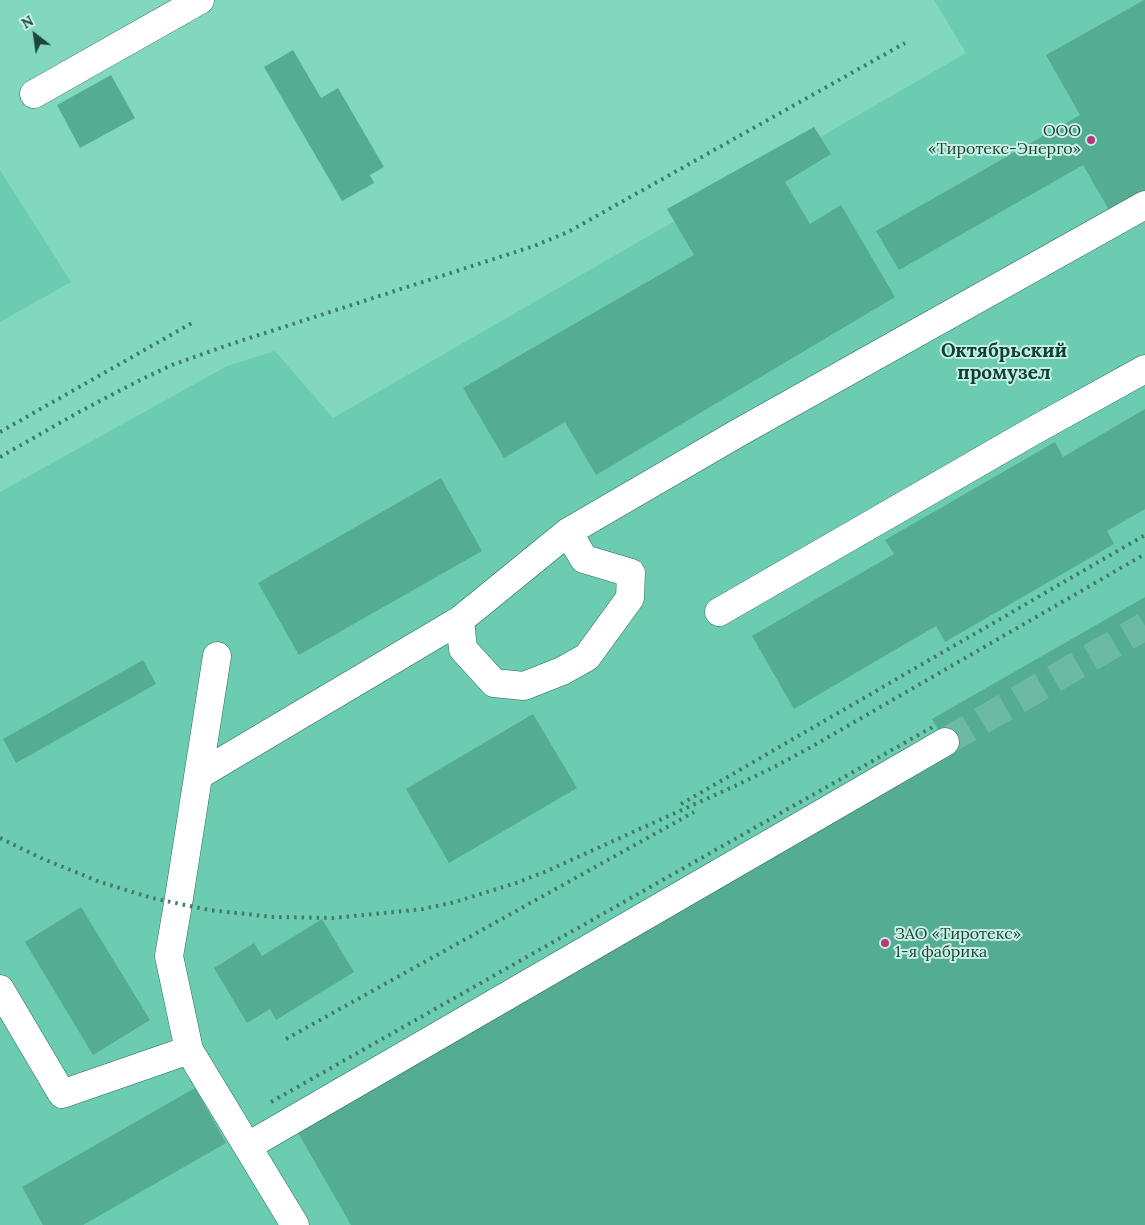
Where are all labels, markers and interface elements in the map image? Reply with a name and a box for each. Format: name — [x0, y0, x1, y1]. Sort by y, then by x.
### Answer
north arrow — [10, 10, 60, 60]
text: N — [18, 12, 37, 33]
place label: ООО «Тиротекс-Энерго» — [928, 121, 1081, 159]
marker: ООО «Тиротекс-Энерго» — [1085, 134, 1097, 146]
district label: Октябрьский промузел — [941, 341, 1067, 385]
place label: ЗАО «Тиротекс» 1-я фабрика — [895, 924, 1021, 962]
marker: ЗАО «Тиротекс» 1-я фабрика — [879, 937, 891, 949]

